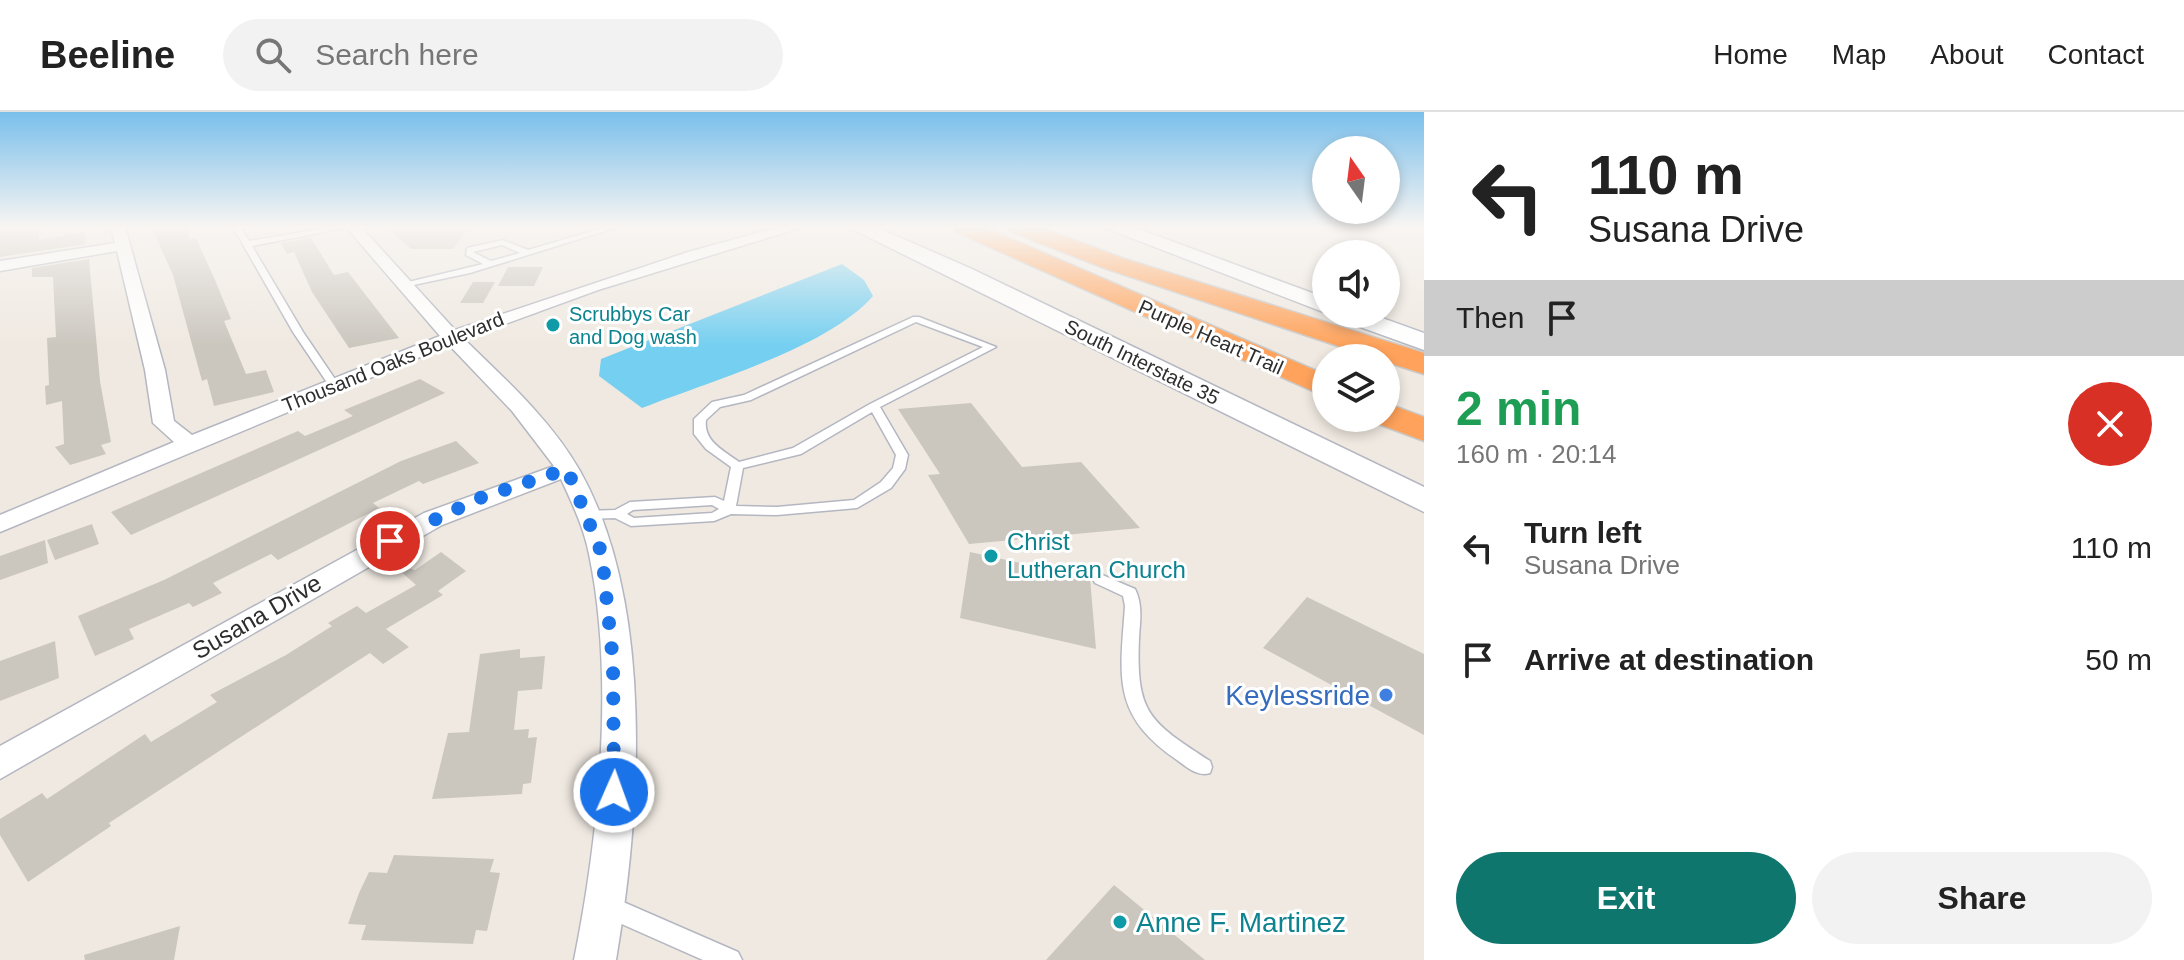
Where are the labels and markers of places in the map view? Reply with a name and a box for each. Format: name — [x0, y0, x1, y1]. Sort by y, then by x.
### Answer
place label: Scrubbys Car and Dog wash — [569, 303, 697, 348]
marker: Scrubbys Car and Dog wash — [544, 316, 562, 334]
pin — [356, 507, 424, 575]
place label: Christ Lutheran Church — [1007, 528, 1186, 583]
marker: Christ Lutheran Church — [982, 547, 1000, 565]
place label: Keylessride — [1225, 680, 1370, 711]
marker: Keylessride — [1377, 686, 1395, 704]
place label: Anne F. Martinez — [1136, 907, 1346, 938]
marker: Anne F. Martinez — [1111, 913, 1129, 931]

